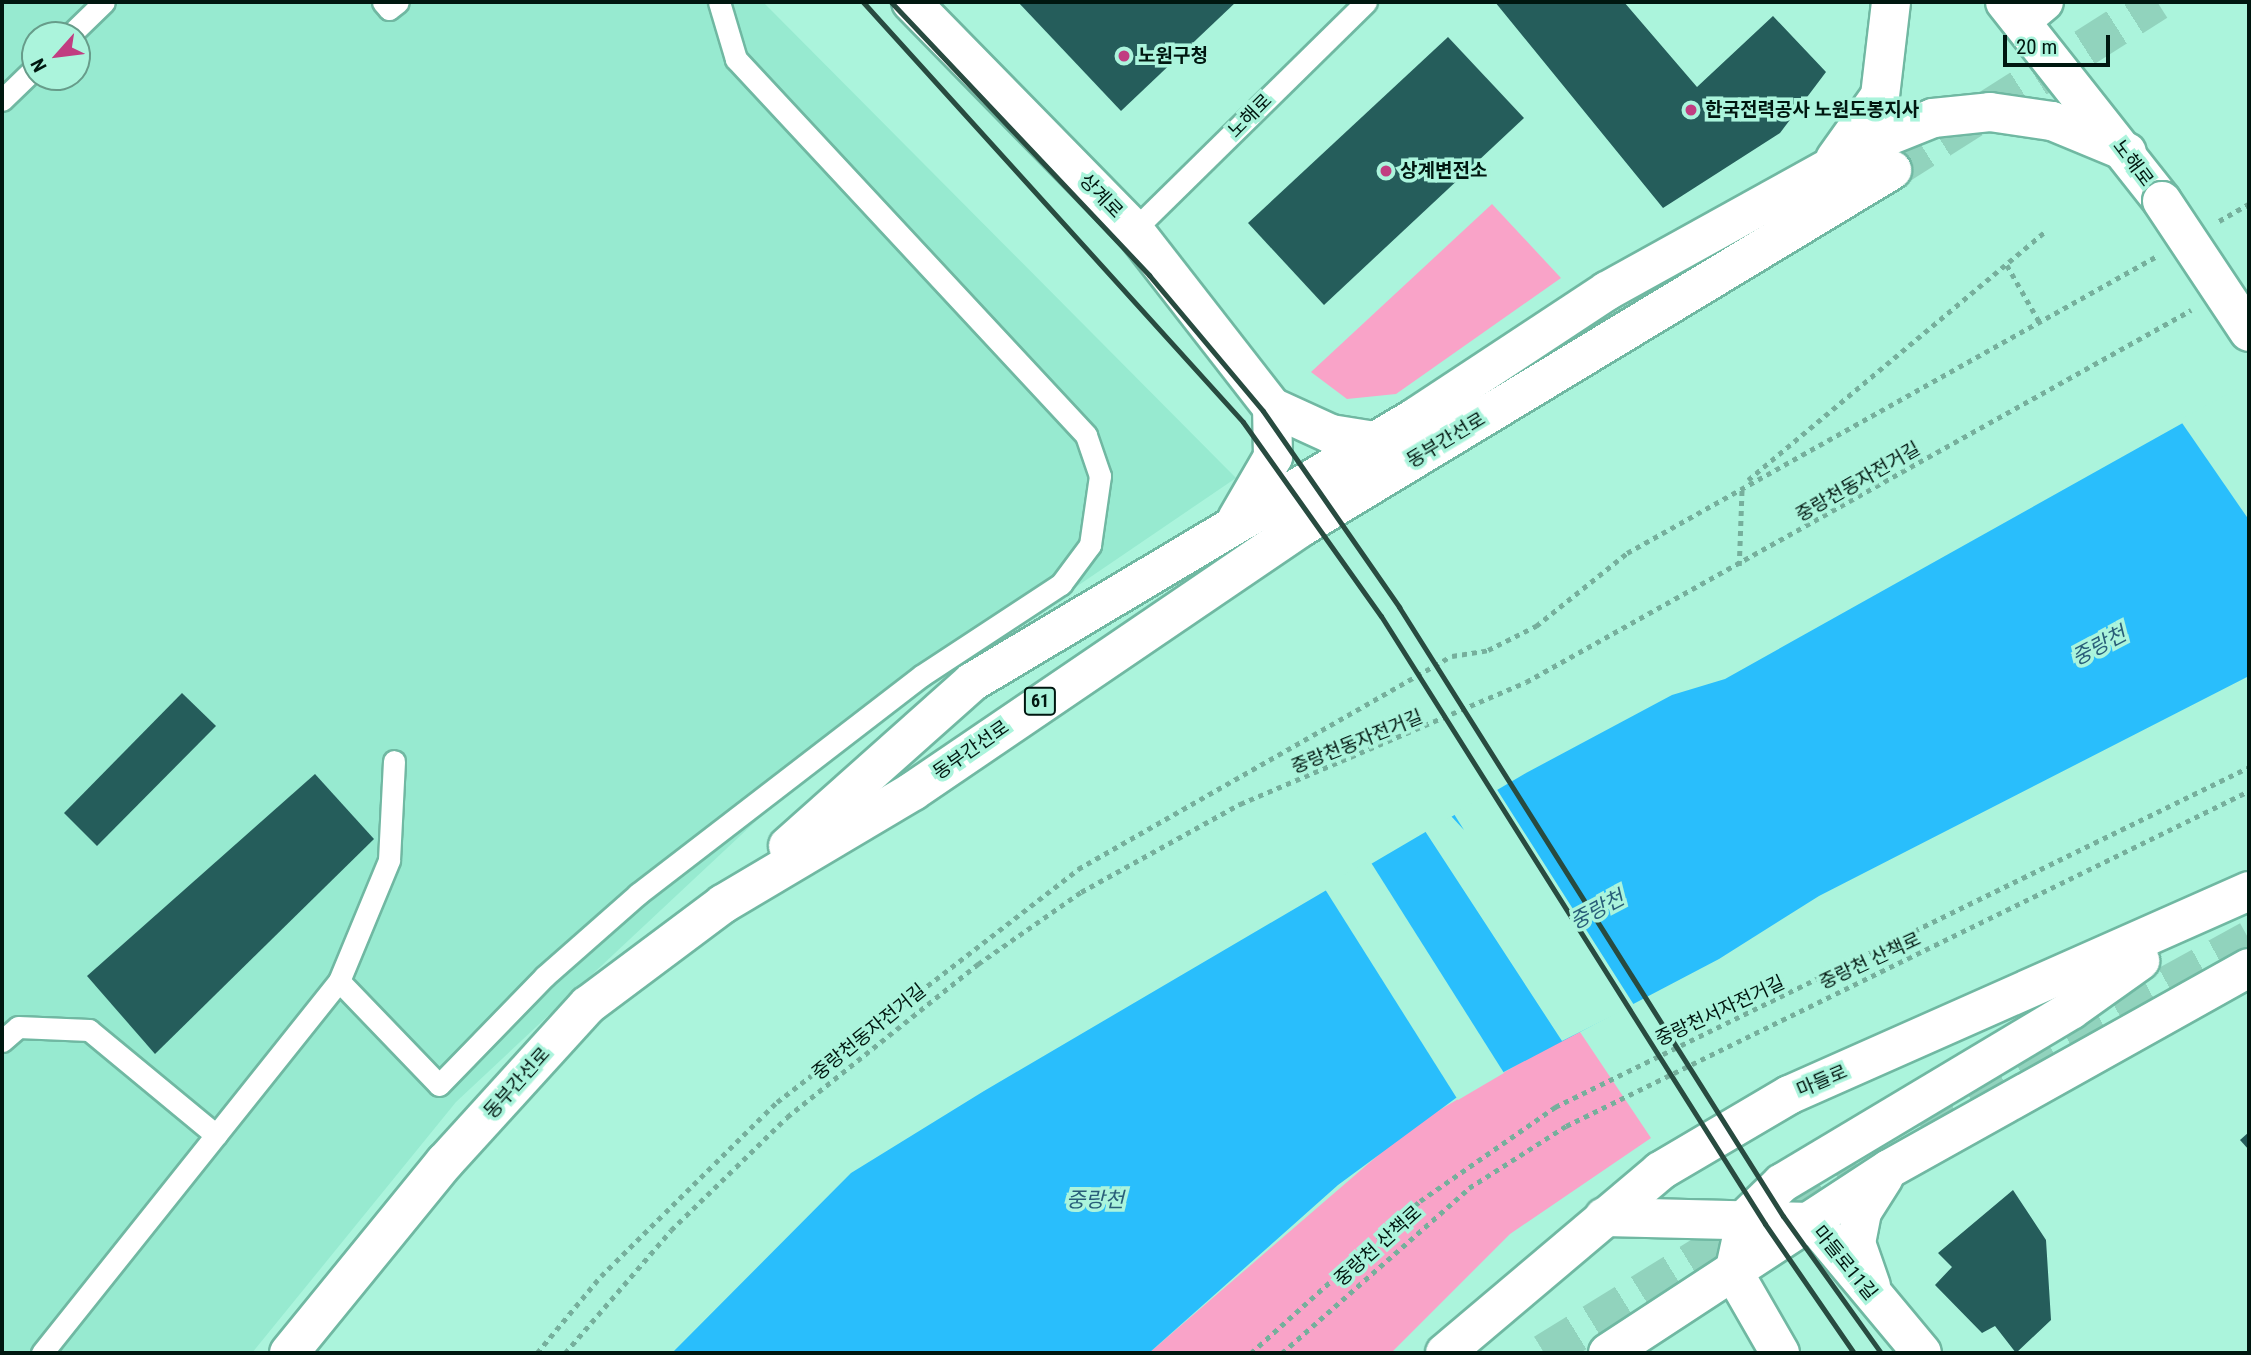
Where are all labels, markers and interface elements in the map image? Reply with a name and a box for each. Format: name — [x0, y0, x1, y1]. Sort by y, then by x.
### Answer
north arrow — [21, 21, 91, 91]
scale bar — [2006, 21, 2113, 65]
text: 20 m — [2016, 35, 2057, 59]
place label: 노원구청 — [1138, 45, 1208, 67]
marker: 노원구청 — [1116, 48, 1132, 64]
text: N — [26, 55, 52, 76]
street label: 노해로 — [1223, 89, 1277, 143]
place label: 한국전력공사 노원도봉지사 — [1705, 99, 1919, 121]
marker: 한국전력공사 노원도봉지사 — [1683, 102, 1699, 118]
street label: 노해로 — [2108, 135, 2158, 191]
place label: 상계변전소 — [1400, 160, 1487, 182]
marker: 상계변전소 — [1378, 163, 1394, 179]
street label: 상계로 — [1075, 169, 1127, 223]
street label: 동부간선로 — [1403, 408, 1489, 472]
street label: 중랑천동자전거길 — [1792, 437, 1924, 527]
water label: 중랑천 — [2067, 621, 2131, 671]
road number: 61 — [1023, 686, 1058, 716]
street label: 중랑천동자전거길 — [1288, 705, 1426, 779]
street label: 동부간선로 — [929, 716, 1013, 784]
water label: 중랑천 — [1565, 885, 1629, 935]
street label: 중랑천 산책로 — [1816, 928, 1924, 994]
street label: 중랑천서자전거길 — [1652, 971, 1788, 1051]
street label: 중랑천동자전거길 — [807, 979, 931, 1085]
street label: 동부간선로 — [479, 1043, 555, 1123]
street label: 마들로 — [1793, 1060, 1851, 1102]
water label: 중랑천 — [1066, 1187, 1124, 1213]
street label: 중랑천 산책로 — [1330, 1201, 1426, 1291]
street label: 마들로11길 — [1808, 1221, 1882, 1305]

